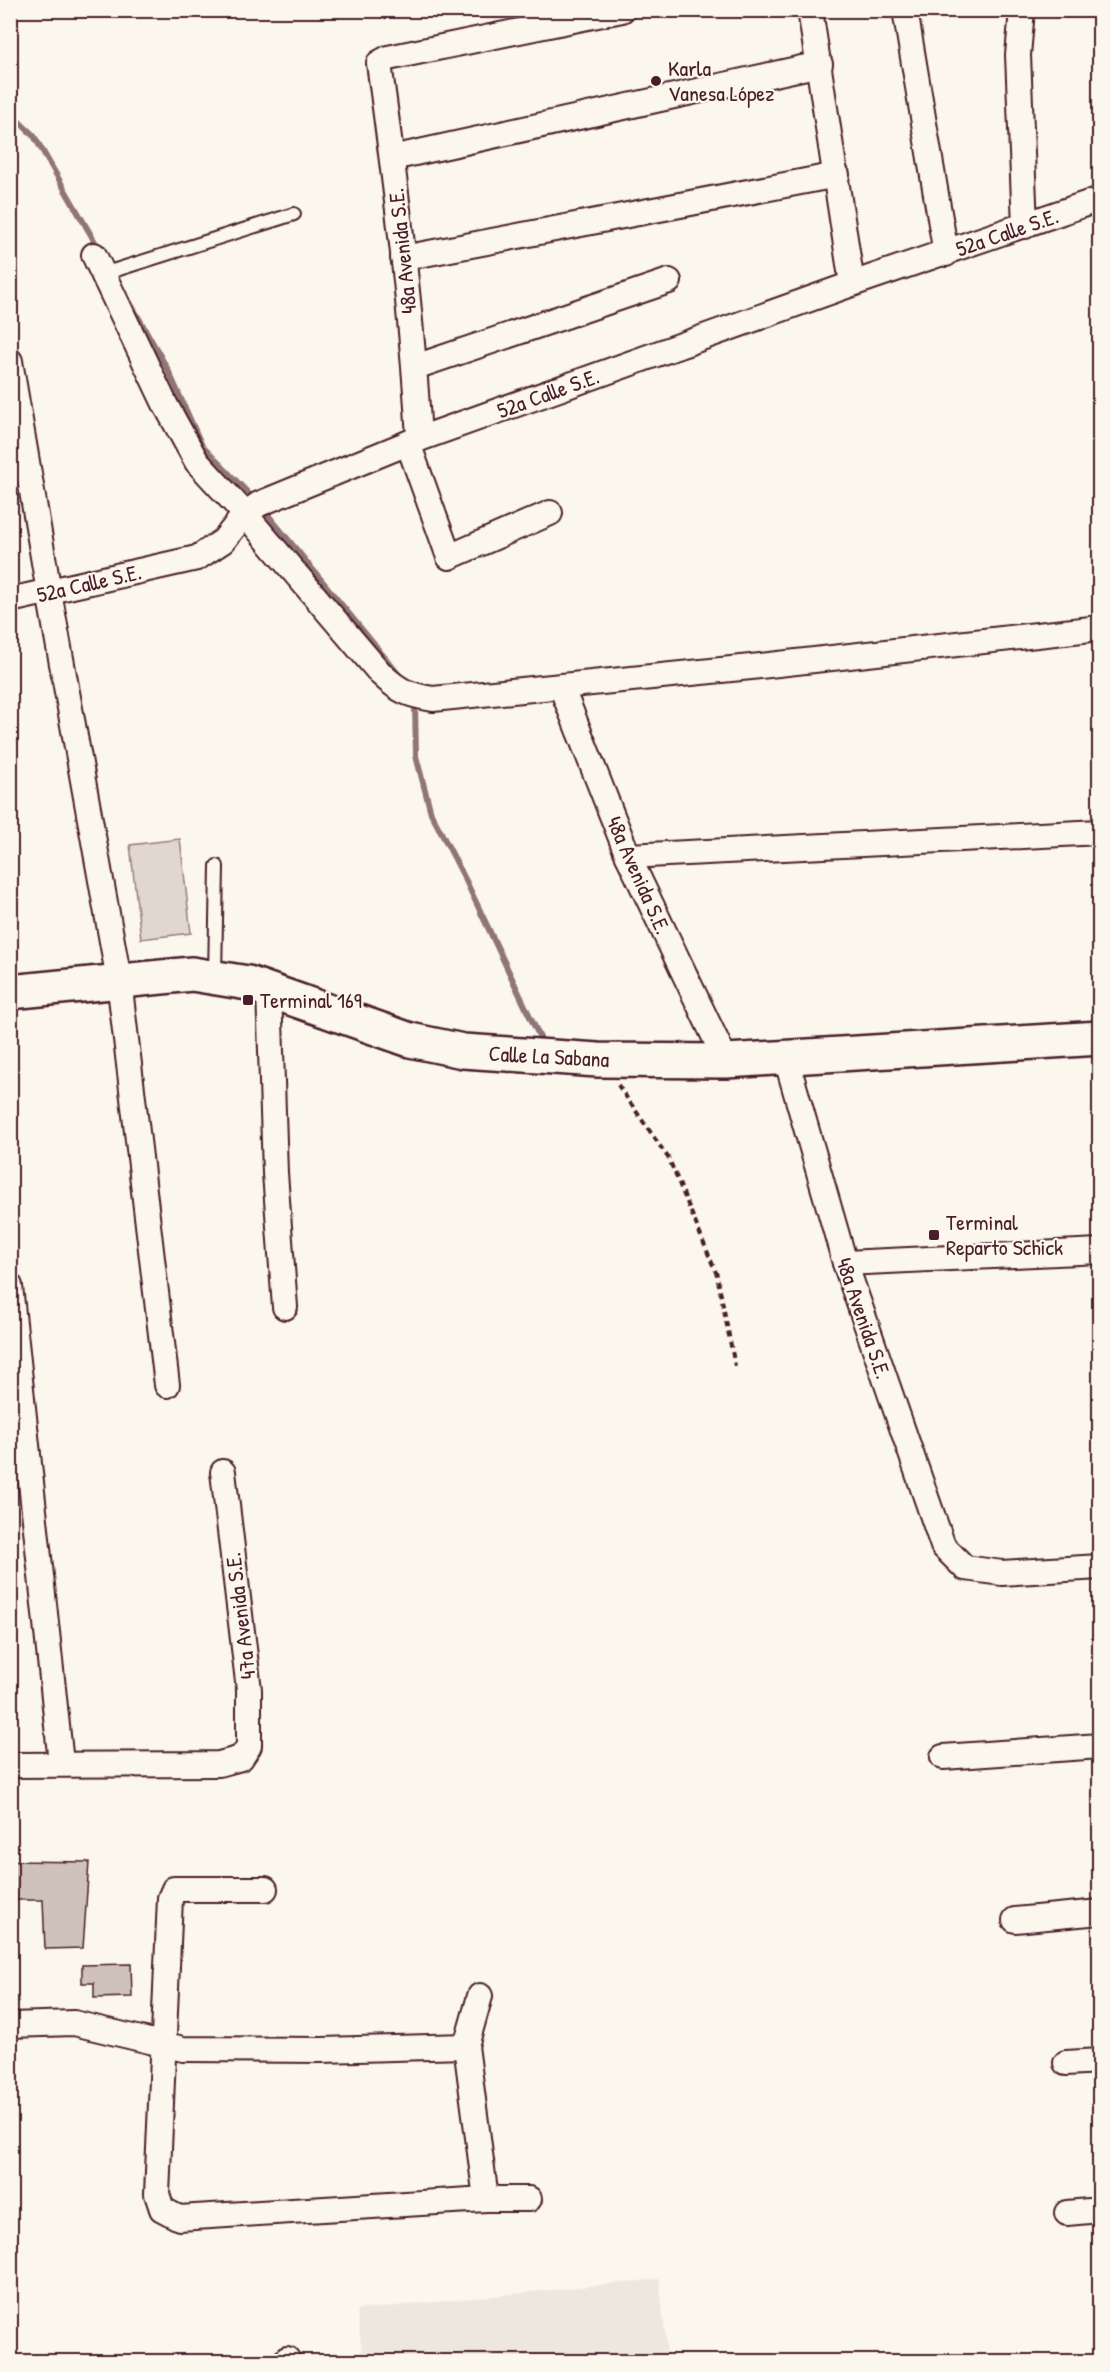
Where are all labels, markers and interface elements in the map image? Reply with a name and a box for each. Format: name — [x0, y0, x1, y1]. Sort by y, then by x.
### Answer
place label: Karla Vanesa López — [668, 53, 774, 108]
marker: Karla Vanesa López — [649, 74, 663, 88]
street label: 48a Avenida S.E. — [380, 187, 424, 315]
street label: 52a Calle S.E. — [952, 200, 1062, 264]
street label: 52a Calle S.E. — [493, 361, 603, 425]
street label: 52a Calle S.E. — [34, 556, 144, 610]
street label: 48a Avenida S.E. — [600, 811, 678, 939]
place label: Terminal 169 — [260, 985, 362, 1015]
marker: Terminal 169 — [241, 993, 255, 1007]
street label: Calle La Sabana — [488, 1038, 610, 1074]
place label: Terminal Reparto Schick — [946, 1207, 1063, 1262]
marker: Terminal Reparto Schick — [927, 1228, 941, 1242]
street label: 48a Avenida S.E. — [829, 1253, 899, 1383]
street label: 47a Avenida S.E. — [217, 1551, 263, 1681]

